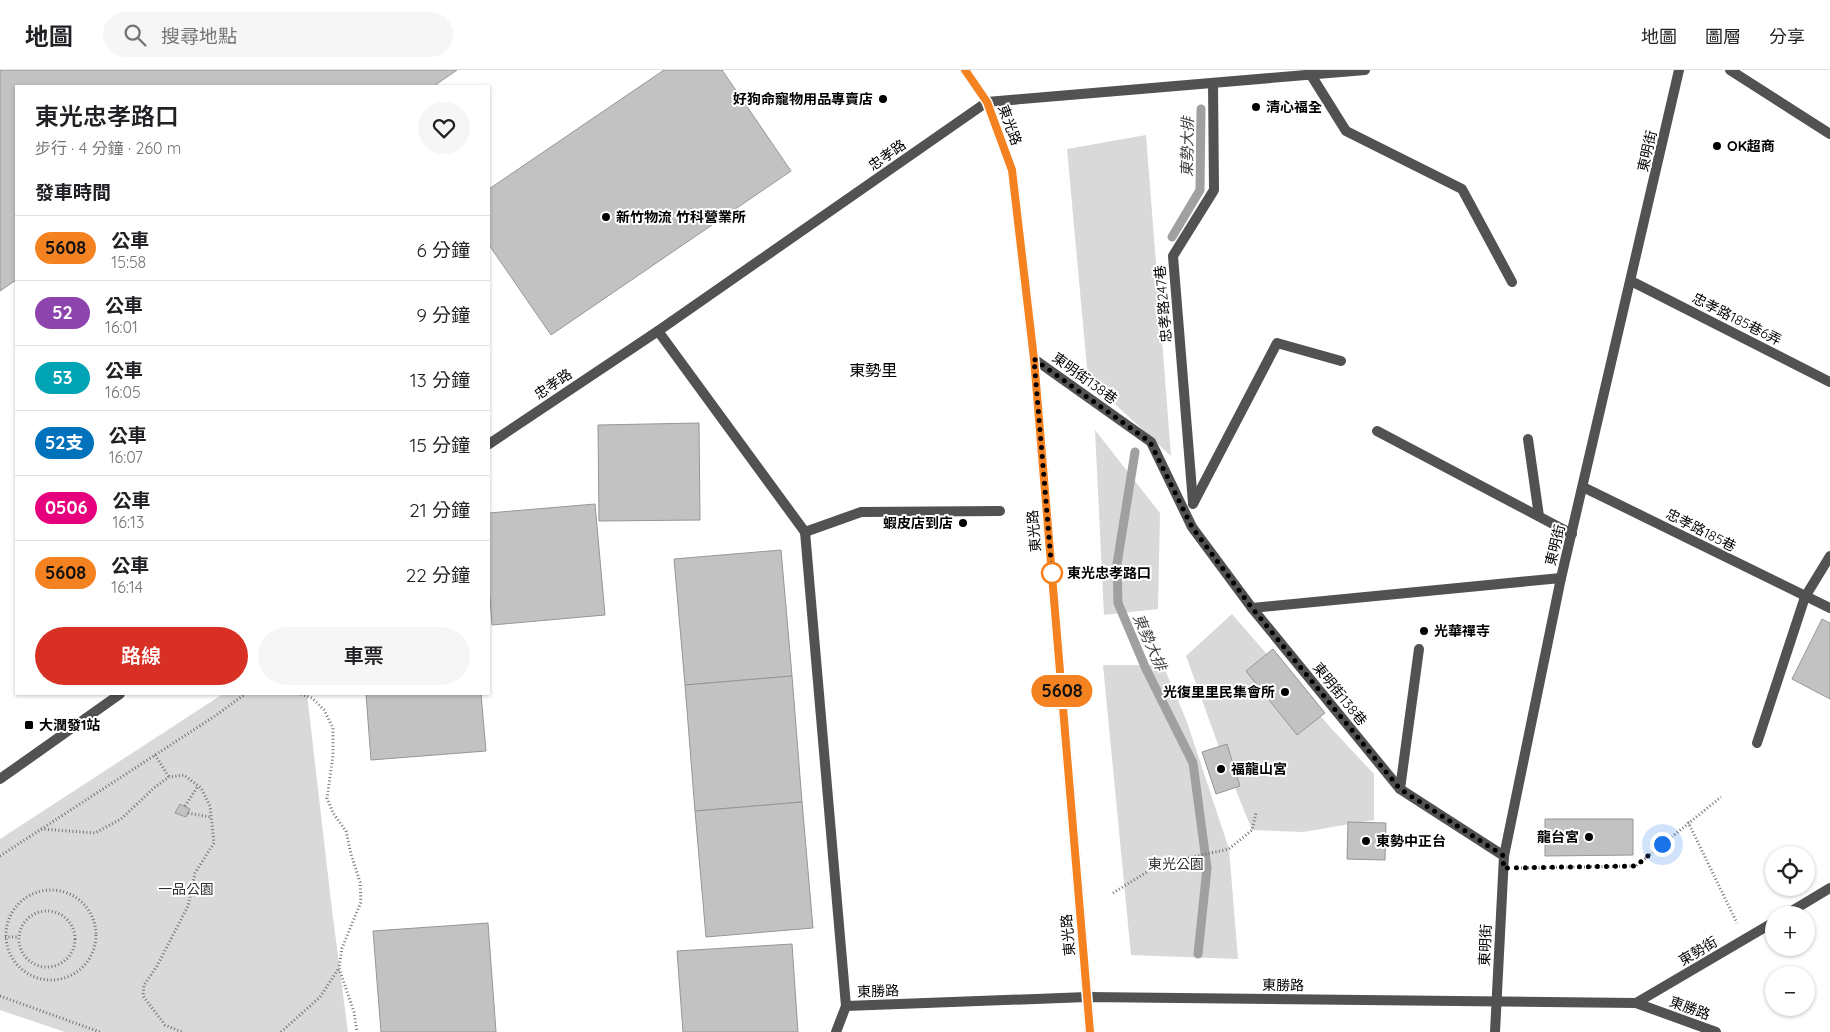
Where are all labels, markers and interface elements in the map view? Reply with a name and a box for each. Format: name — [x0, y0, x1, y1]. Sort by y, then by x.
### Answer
search box — [103, 12, 453, 57]
text: 地圖 — [25, 21, 73, 51]
icon: search — [121, 21, 149, 49]
text: 搜尋地點 — [161, 24, 237, 48]
text: 地圖 — [1641, 25, 1677, 48]
text: 圖層 — [1705, 25, 1741, 48]
text: 分享 — [1769, 25, 1805, 48]
place label: 好狗命寵物用品專賣店 — [733, 90, 873, 108]
marker: 好狗命寵物用品專賣店 — [877, 93, 889, 105]
place label: 清心福全 — [1266, 98, 1322, 116]
text: 東光忠孝路口 — [35, 101, 179, 131]
marker: 清心福全 — [1250, 101, 1262, 113]
button: heart — [418, 102, 470, 154]
street label: 東光路 — [994, 102, 1026, 148]
water label: 東勢大排 — [1177, 115, 1197, 177]
street label: 東明街 — [1634, 129, 1660, 173]
street label: 忠孝路 — [865, 136, 909, 174]
place label: OK超商 — [1727, 137, 1775, 155]
text: 步行 · 4 分鐘 · 260 m — [35, 138, 181, 158]
marker: OK超商 — [1711, 140, 1723, 152]
text: 發車時間 — [35, 180, 111, 204]
place label: 新竹物流 竹科營業所 — [616, 208, 746, 226]
marker: 新竹物流 竹科營業所 — [600, 211, 612, 223]
text: 公車 — [111, 228, 149, 252]
text: 5608 — [45, 236, 86, 259]
text: 6 分鐘 — [417, 238, 470, 262]
text: 15:58 — [111, 252, 146, 272]
street label: 忠孝路247巷 — [1151, 265, 1175, 343]
street label: 忠孝路185巷6弄 — [1689, 289, 1785, 349]
text: 公車 — [105, 293, 143, 317]
text: 52 — [52, 301, 73, 324]
text: 9 分鐘 — [416, 303, 470, 327]
text: 16:01 — [105, 317, 138, 337]
street label: 東明街138巷 — [1049, 348, 1121, 408]
text: 公車 — [105, 358, 143, 382]
district label: 東勢里 — [849, 360, 897, 380]
street label: 忠孝路 — [531, 365, 575, 403]
text: 53 — [52, 366, 73, 389]
text: 13 分鐘 — [410, 368, 470, 392]
text: 16:05 — [105, 382, 141, 402]
text: 公車 — [109, 423, 147, 447]
text: 52支 — [45, 431, 84, 454]
text: 15 分鐘 — [409, 433, 470, 457]
text: 16:07 — [109, 447, 143, 467]
text: 公車 — [112, 488, 150, 512]
text: 0506 — [45, 496, 87, 519]
text: 21 分鐘 — [409, 498, 470, 522]
street label: 忠孝路185巷 — [1663, 505, 1739, 555]
street label: 東光路 — [1023, 509, 1045, 553]
text: 16:13 — [112, 512, 144, 532]
place label: 蝦皮店到店 — [883, 514, 953, 532]
marker: 蝦皮店到店 — [957, 517, 969, 529]
street label: 東明街 — [1541, 522, 1569, 568]
text: 公車 — [111, 553, 149, 577]
text: 5608 — [45, 561, 86, 584]
marker: 東光忠孝路口 — [1041, 562, 1063, 584]
text: 22 分鐘 — [406, 563, 470, 587]
place label: 東光忠孝路口 — [1067, 564, 1151, 582]
text: 16:14 — [111, 577, 143, 597]
water label: 東勢大排 — [1129, 611, 1172, 675]
place label: 光華禪寺 — [1434, 622, 1490, 640]
marker: 光華禪寺 — [1418, 625, 1430, 637]
button: 路線 — [35, 627, 248, 685]
button: 車票 — [258, 627, 470, 685]
street label: 東明街138巷 — [1309, 659, 1371, 729]
line badge: 5608 — [1027, 675, 1097, 707]
text: 5608 — [1041, 679, 1083, 702]
place label: 光復里里民集會所 — [1163, 683, 1275, 701]
marker: 光復里里民集會所 — [1279, 686, 1291, 698]
place label: 大潤發1站 — [39, 716, 100, 734]
marker: 大潤發1站 — [23, 719, 35, 731]
place label: 福龍山宮 — [1231, 760, 1287, 778]
marker: 福龍山宮 — [1215, 763, 1227, 775]
place label: 龍台宮 — [1537, 828, 1579, 846]
marker: 龍台宮 — [1583, 831, 1595, 843]
place label: 東勢中正台 — [1376, 832, 1446, 850]
your location — [1650, 832, 1675, 857]
marker: 東勢中正台 — [1360, 835, 1372, 847]
map controls — [1765, 846, 1815, 1016]
button: locate — [1765, 846, 1815, 896]
park label: 東光公園 — [1148, 855, 1204, 873]
park label: 一品公園 — [158, 880, 214, 898]
button: + — [1765, 906, 1815, 956]
street label: 東光路 — [1057, 913, 1079, 957]
street label: 東明街 — [1475, 924, 1495, 966]
street label: 東勢街 — [1675, 932, 1721, 970]
button: − — [1765, 966, 1815, 1016]
street label: 東勝路 — [1262, 976, 1304, 994]
street label: 東勝路 — [857, 981, 899, 1001]
street label: 東勝路 — [1667, 992, 1713, 1024]

